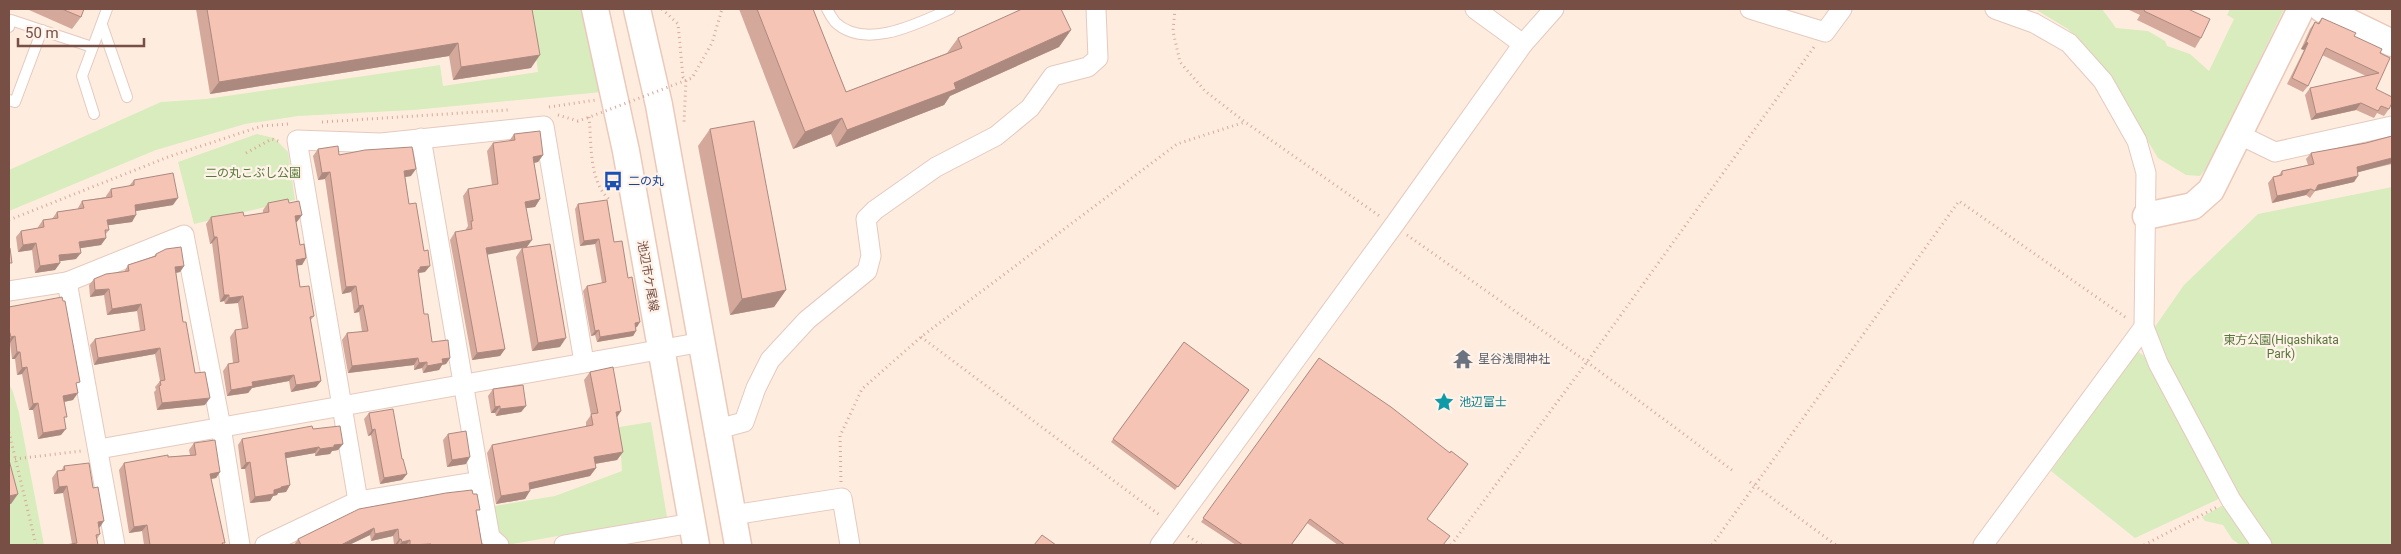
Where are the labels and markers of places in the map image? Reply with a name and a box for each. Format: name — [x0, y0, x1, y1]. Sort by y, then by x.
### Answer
bus stop icon: 二の丸 — [602, 170, 624, 192]
place label: 二の丸 — [628, 174, 664, 188]
temple icon: 星谷浅間神社 — [1452, 348, 1474, 370]
place label: 星谷浅間神社 — [1478, 352, 1550, 366]
place icon: 池辺富士 — [1433, 391, 1455, 413]
place label: 池辺富士 — [1459, 395, 1507, 409]

